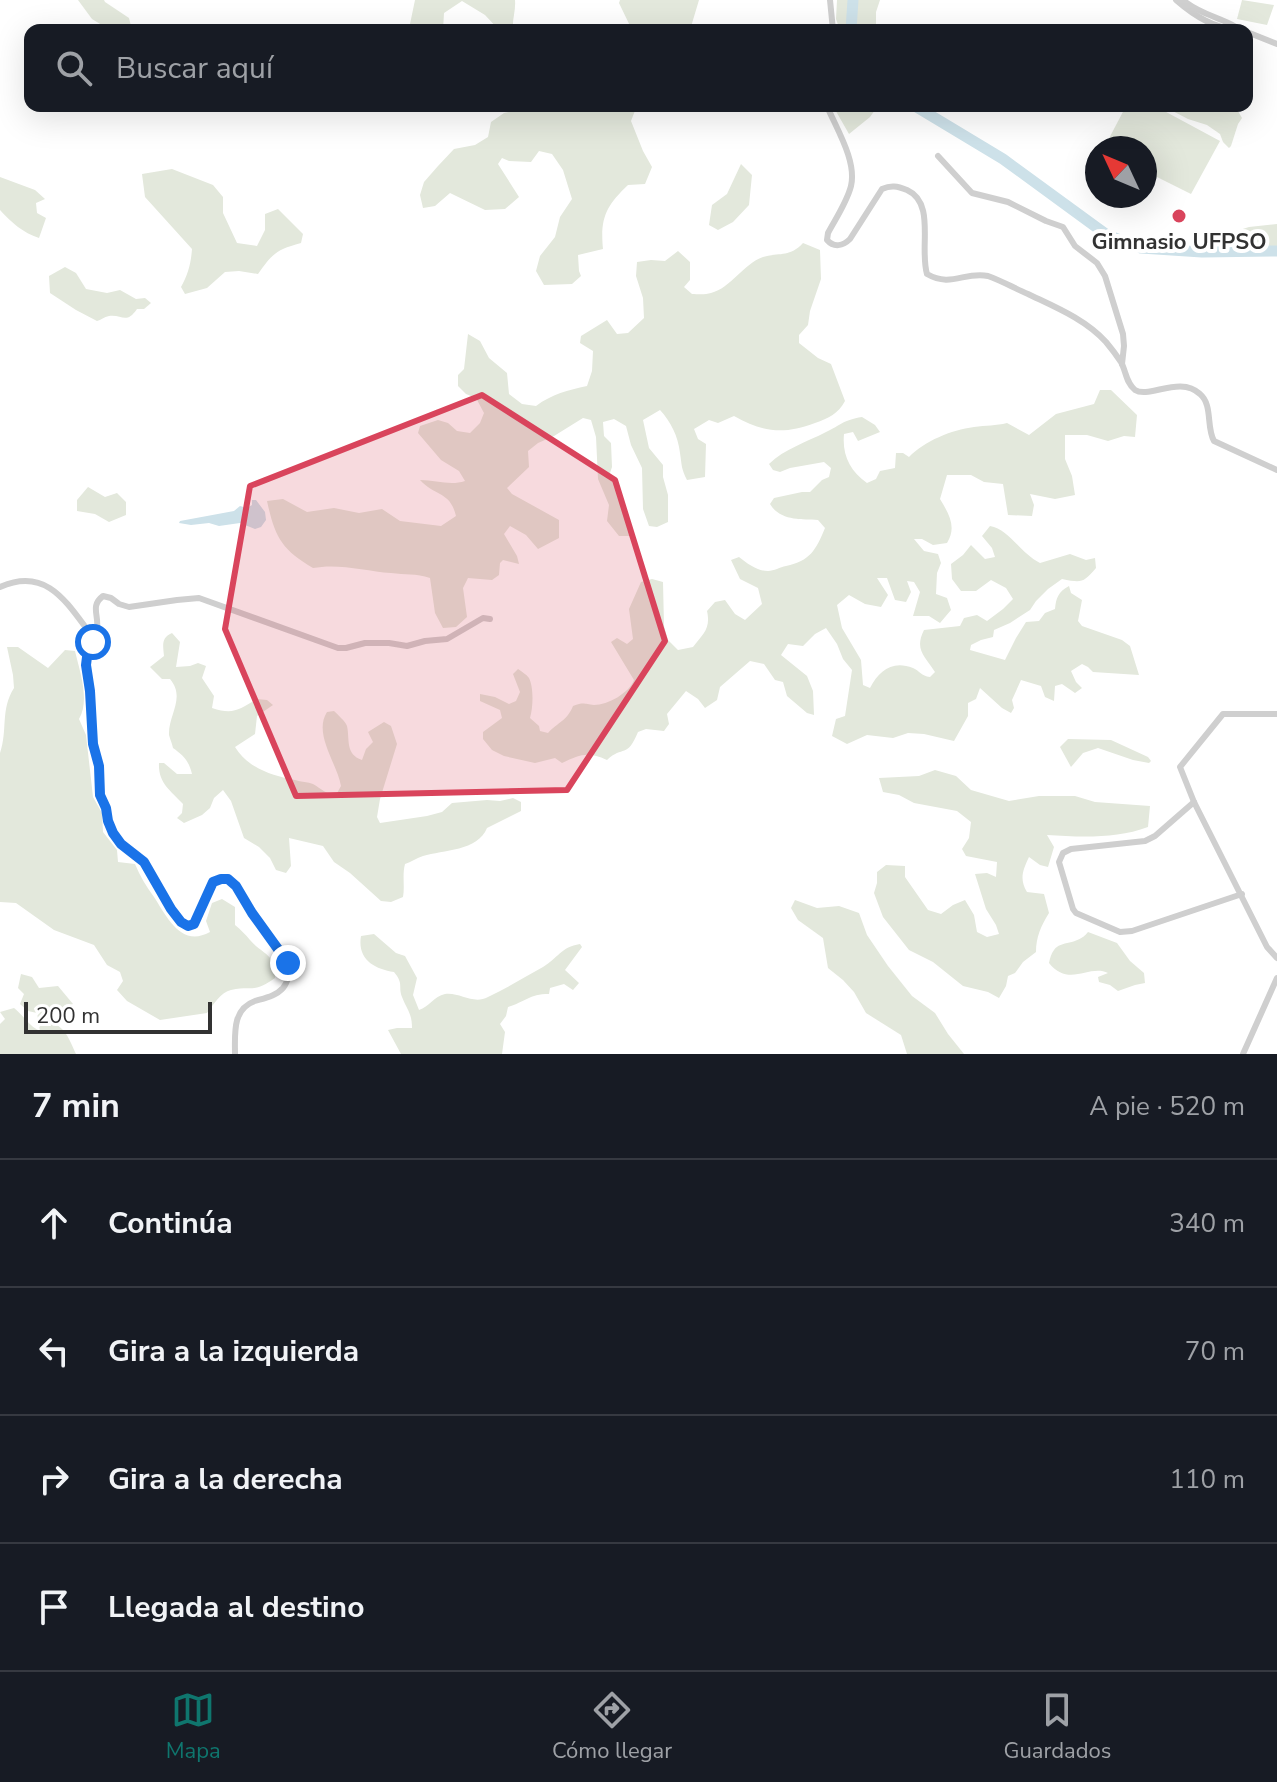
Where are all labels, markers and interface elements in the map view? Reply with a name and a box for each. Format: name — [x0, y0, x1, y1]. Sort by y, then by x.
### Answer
search box — [24, 24, 1253, 112]
icon: search — [52, 46, 96, 90]
text: Buscar aquí — [116, 48, 273, 89]
north arrow — [1085, 136, 1157, 208]
marker: Gimnasio UFPSO — [1170, 207, 1188, 225]
place label: Gimnasio UFPSO — [1091, 227, 1267, 257]
route start — [75, 624, 111, 660]
route end — [270, 945, 306, 981]
scale bar — [24, 998, 212, 1034]
text: 200 m — [36, 1001, 100, 1031]
text: 7 min — [32, 1083, 120, 1129]
text: A pie · 520 m — [1089, 1089, 1245, 1124]
icon: ahead — [32, 1201, 76, 1245]
text: Continúa — [108, 1203, 233, 1244]
text: 340 m — [1169, 1206, 1245, 1241]
icon: left — [32, 1329, 76, 1373]
text: Gira a la izquierda — [108, 1331, 359, 1372]
text: 70 m — [1185, 1334, 1245, 1369]
icon: right — [32, 1457, 76, 1501]
text: Gira a la derecha — [108, 1459, 343, 1500]
text: 110 m — [1169, 1462, 1245, 1497]
icon: arrive — [32, 1585, 76, 1629]
text: Llegada al destino — [108, 1587, 364, 1628]
tab: Mapa — [166, 1688, 221, 1766]
tab: Cómo llegar — [552, 1688, 672, 1766]
tab: Guardados — [1003, 1688, 1111, 1766]

